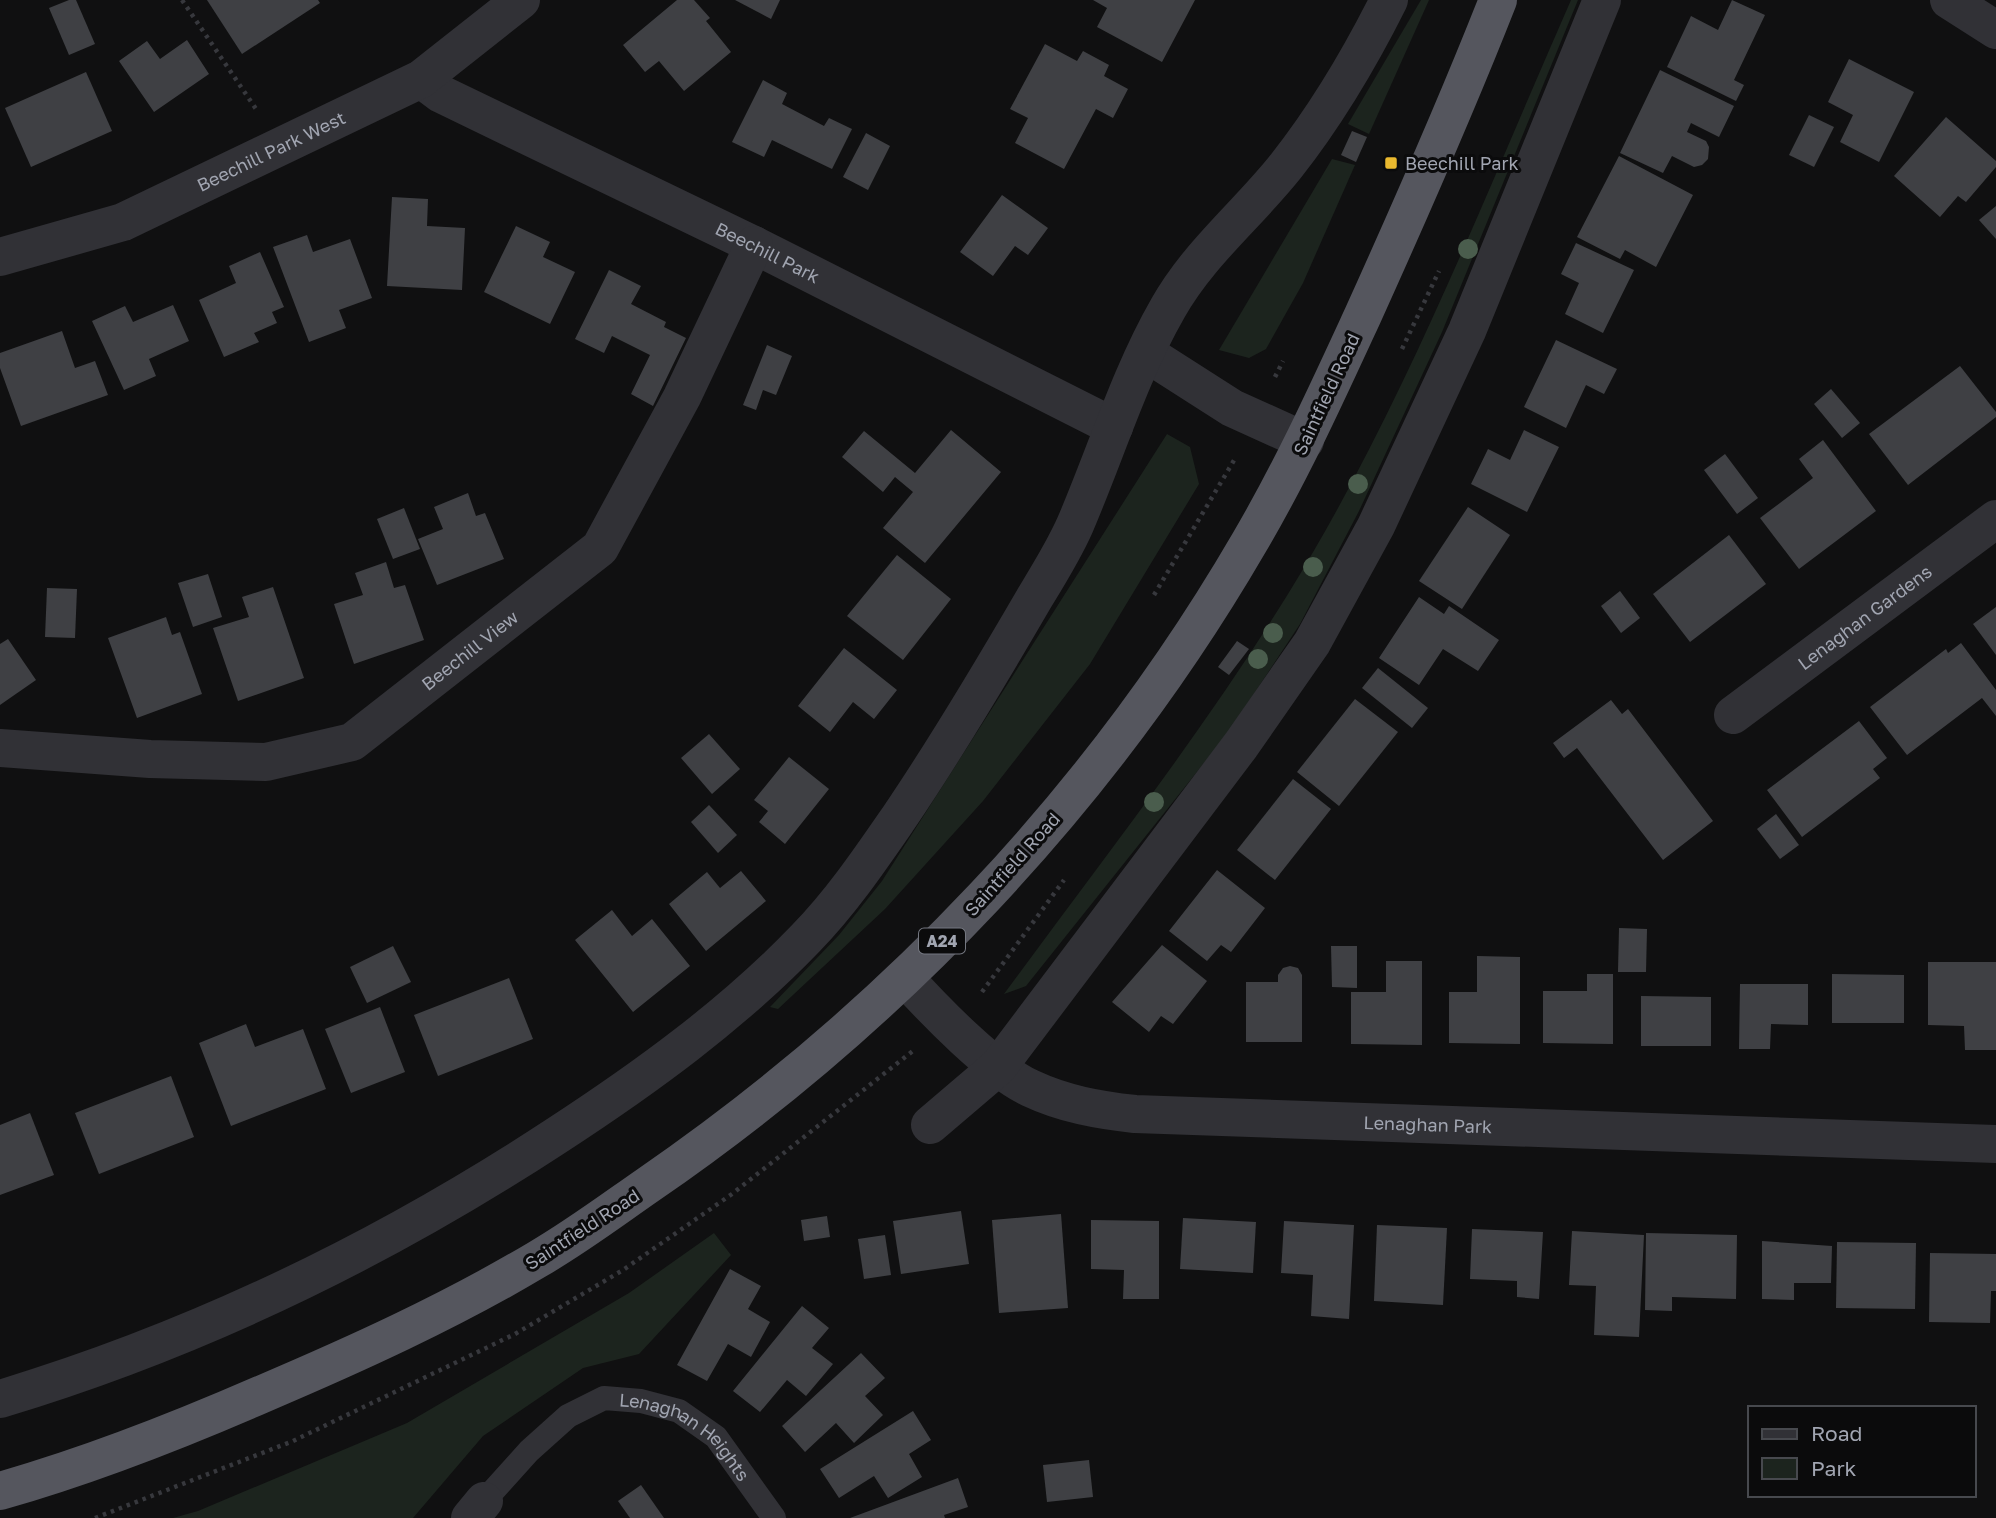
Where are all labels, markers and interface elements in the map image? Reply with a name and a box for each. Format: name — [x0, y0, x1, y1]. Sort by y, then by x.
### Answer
street label: Beechill Park West — [193, 106, 349, 196]
place label: Beechill Park — [1405, 152, 1519, 174]
marker: Beechill Park — [1383, 155, 1399, 171]
street label: Beechill Park — [712, 217, 824, 287]
street label: Saintfield Road — [1288, 330, 1364, 458]
street label: Lenaghan Gardens — [1793, 560, 1936, 674]
street label: Beechill View — [417, 605, 523, 695]
street label: Saintfield Road — [960, 808, 1064, 920]
road number: A24 — [919, 928, 965, 953]
street label: Lenaghan Park — [1363, 1111, 1493, 1137]
street label: Saintfield Road — [521, 1184, 643, 1274]
street label: Lenaghan Heights — [618, 1388, 755, 1485]
legend — [1748, 1406, 1975, 1497]
text: Road — [1811, 1420, 1862, 1446]
text: Park — [1811, 1455, 1857, 1481]

